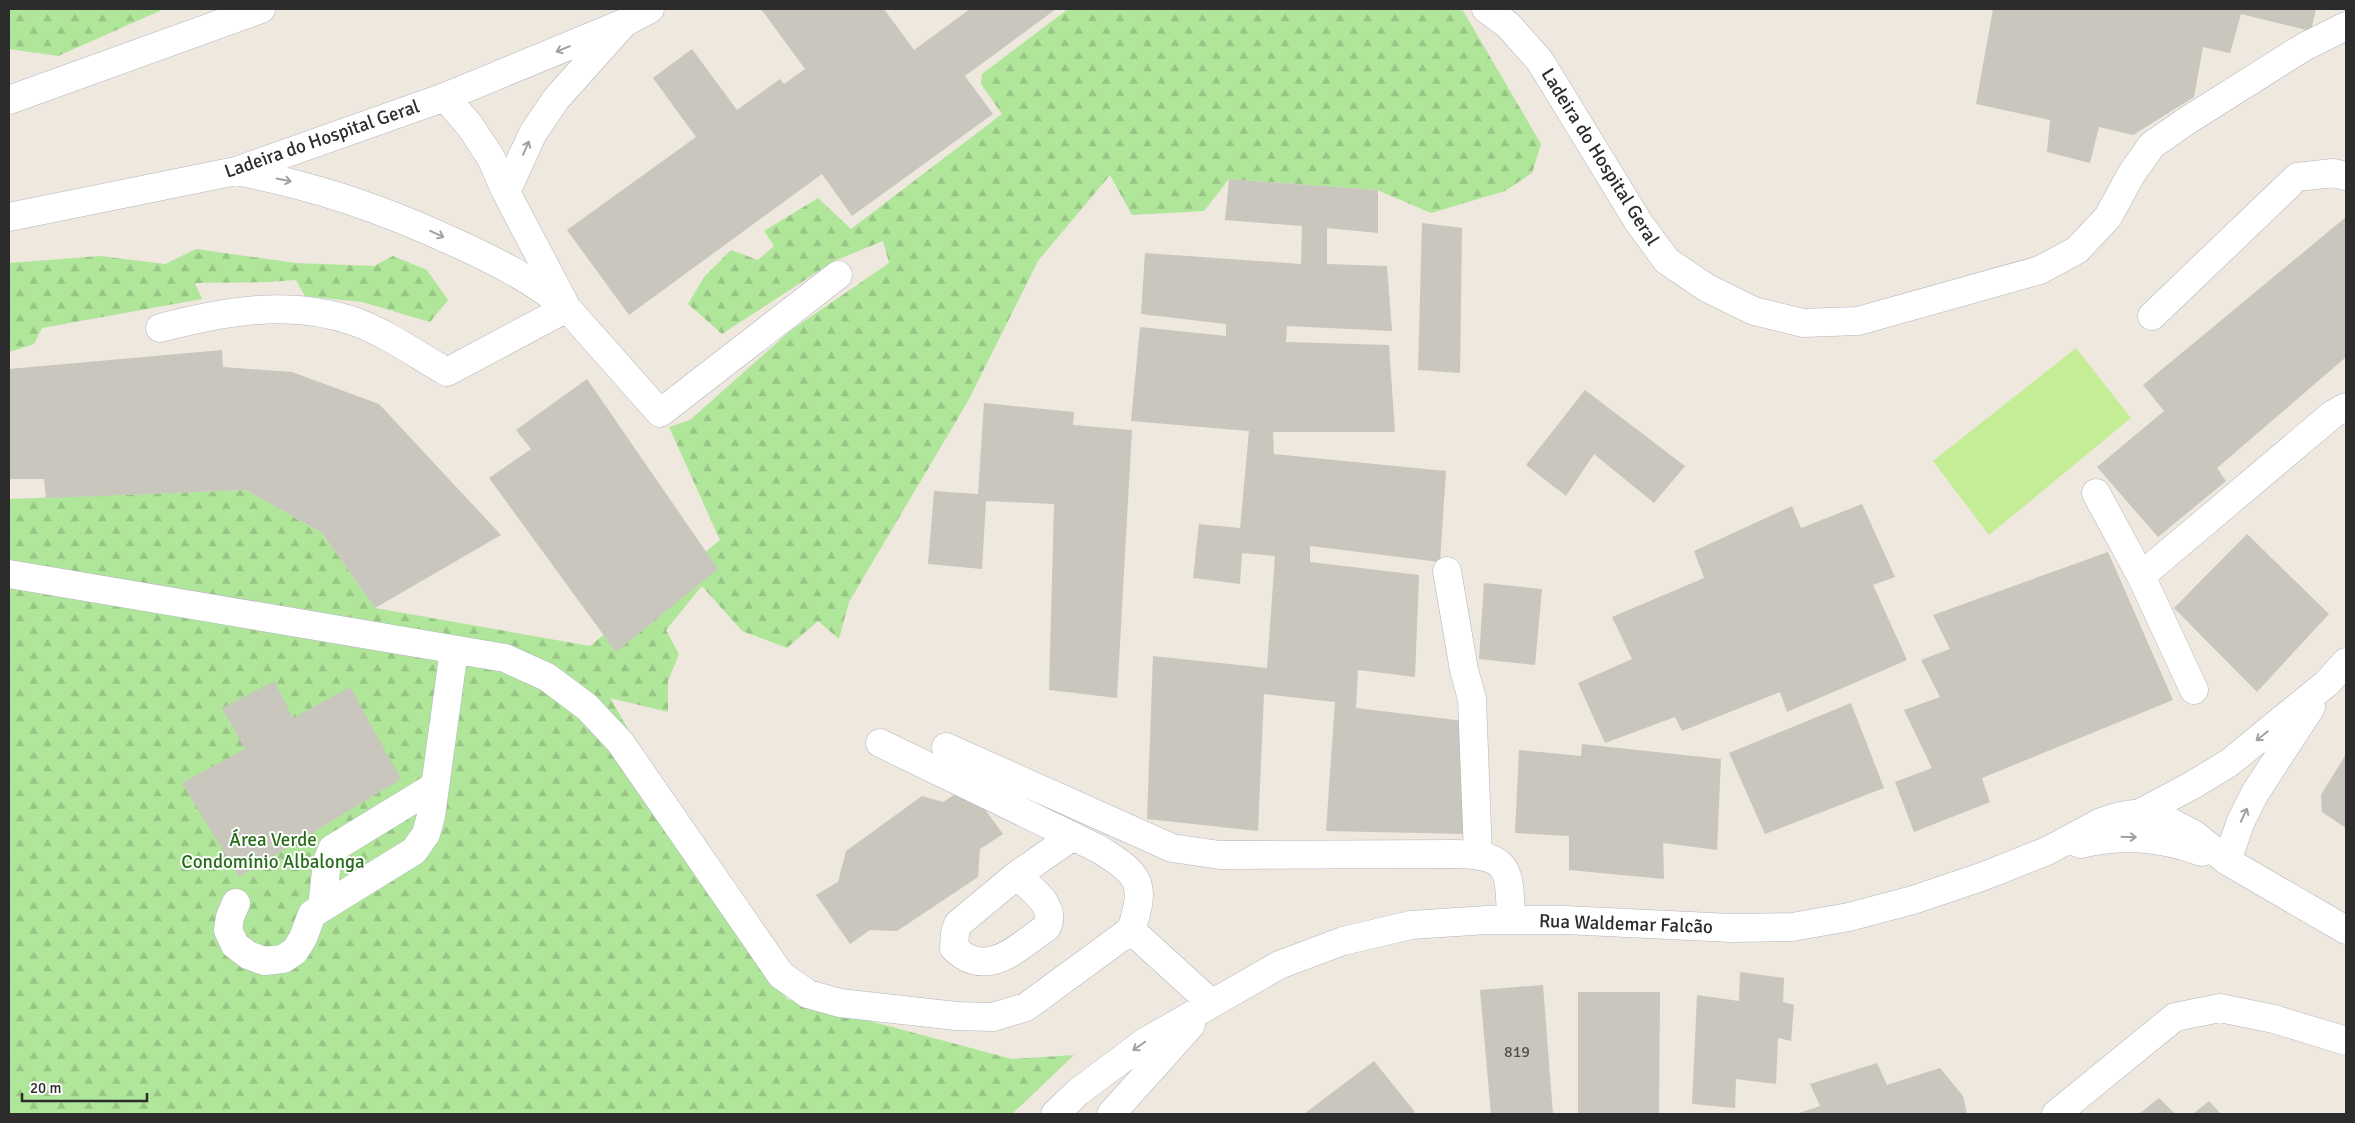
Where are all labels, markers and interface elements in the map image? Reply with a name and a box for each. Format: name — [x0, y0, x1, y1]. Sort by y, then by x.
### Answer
one-way arrow — [556, 44, 571, 54]
street label: Ladeira do Hospital Geral — [1536, 64, 1664, 250]
street label: Ladeira do Hospital Geral — [221, 94, 423, 184]
one-way arrow — [522, 141, 532, 156]
one-way arrow — [275, 176, 291, 185]
one-way arrow — [429, 229, 444, 239]
one-way arrow — [2256, 730, 2269, 741]
one-way arrow — [2240, 808, 2249, 823]
park label: Área Verde Condomínio Albalonga — [181, 828, 365, 874]
one-way arrow — [2121, 833, 2137, 842]
street label: Rua Waldemar Falcão — [1539, 909, 1713, 939]
one-way arrow — [1132, 1041, 1146, 1051]
house number: 819 — [1504, 1042, 1530, 1062]
scale bar — [22, 1070, 148, 1102]
text: 20 m — [30, 1079, 61, 1097]

